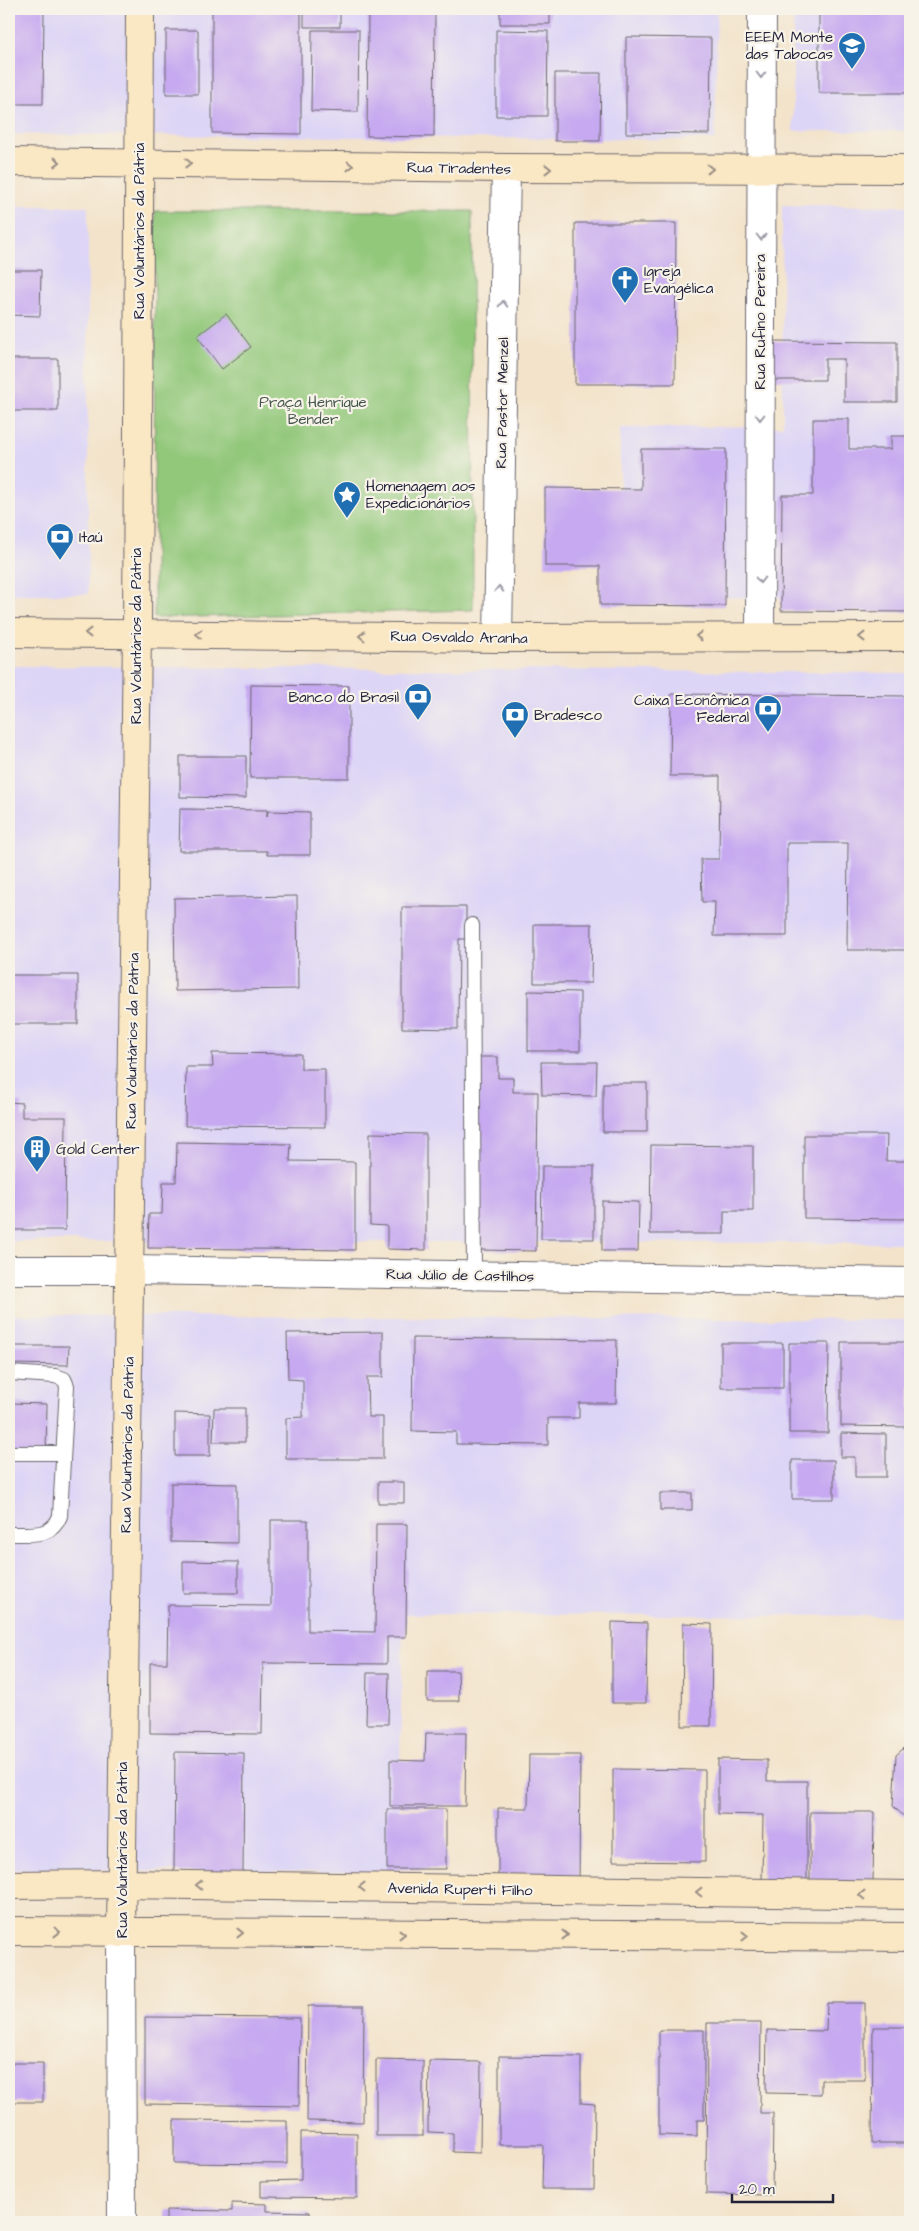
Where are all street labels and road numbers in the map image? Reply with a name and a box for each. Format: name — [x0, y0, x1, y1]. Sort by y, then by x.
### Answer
street label: Rua Voluntários da Pátria — [129, 143, 150, 319]
street label: Rua Tiradentes — [407, 157, 512, 180]
street label: Rua Rufino Pereira — [750, 254, 771, 390]
street label: Rua Pastor Menzel — [491, 337, 514, 469]
street label: Rua Voluntários da Pátria — [126, 548, 147, 724]
street label: Rua Osvaldo Aranha — [390, 626, 528, 649]
street label: Rua Voluntários da Pátria — [120, 952, 145, 1129]
street label: Rua Júlio de Castilhos — [386, 1264, 535, 1287]
street label: Rua Voluntários da Pátria — [115, 1356, 140, 1533]
street label: Rua Voluntários da Pátria — [112, 1762, 133, 1938]
street label: Avenida Ruperti Filho — [387, 1878, 533, 1901]

